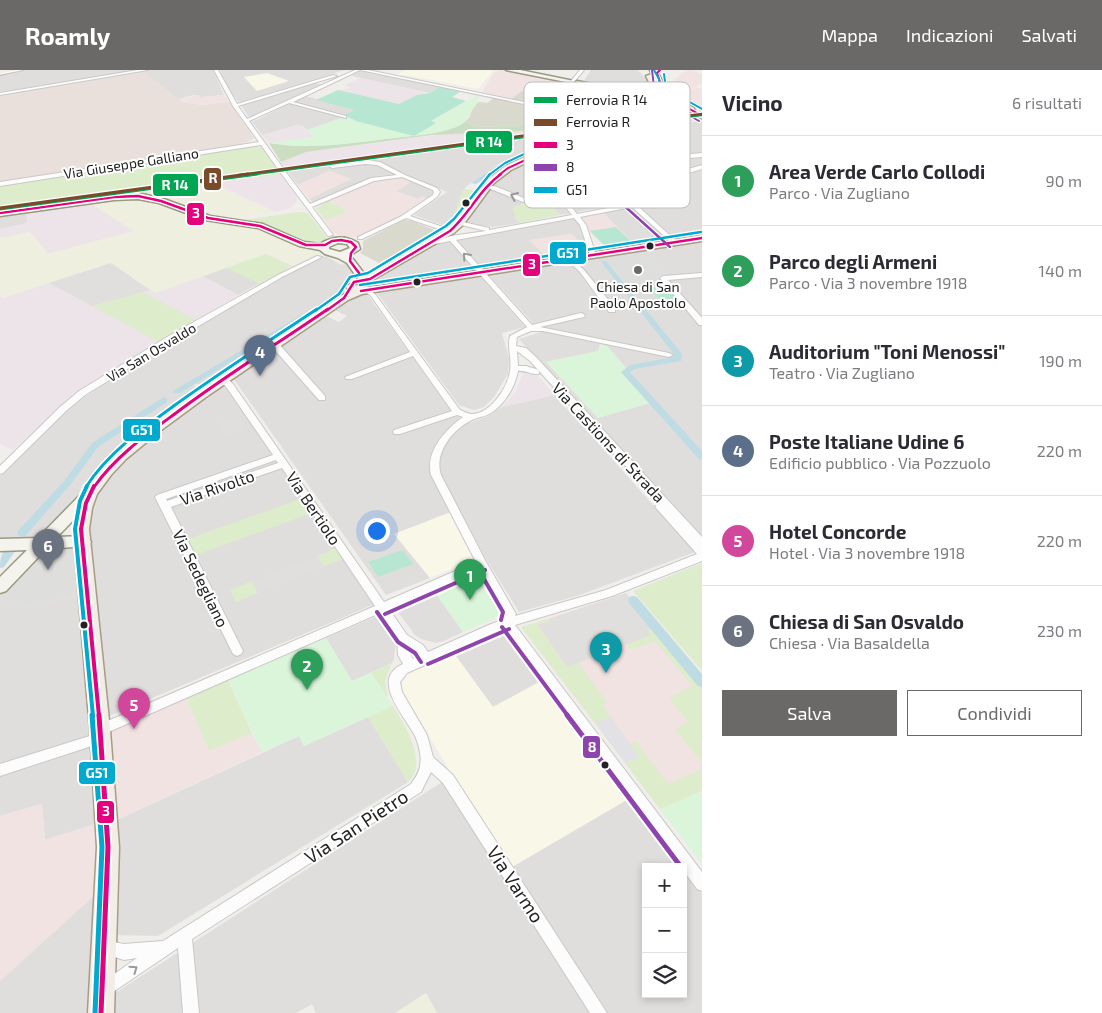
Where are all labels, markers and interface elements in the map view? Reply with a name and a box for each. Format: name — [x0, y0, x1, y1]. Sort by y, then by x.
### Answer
text: Roamly — [25, 21, 110, 50]
text: Mappa — [822, 24, 878, 46]
text: Indicazioni — [906, 24, 993, 46]
text: Salvati — [1021, 24, 1077, 46]
legend — [524, 82, 690, 208]
text: Vicino — [722, 90, 783, 115]
text: Ferrovia R 14 — [566, 91, 647, 108]
text: 6 risultati — [1012, 93, 1082, 112]
text: Ferrovia R — [566, 113, 630, 130]
line badge: R 14 — [465, 130, 513, 154]
text: R 14 — [475, 133, 503, 150]
text: 3 — [566, 136, 574, 153]
street label: Via Giuseppe Galliano — [62, 144, 200, 182]
text: 8 — [566, 158, 575, 175]
text: Area Verde Carlo Collodi — [769, 160, 985, 183]
line badge: R — [203, 167, 222, 191]
text: R — [208, 169, 218, 186]
text: 1 — [735, 171, 741, 190]
text: 90 m — [1046, 171, 1082, 190]
line badge: R 14 — [152, 173, 199, 197]
text: R 14 — [161, 176, 189, 193]
text: G51 — [566, 181, 588, 198]
text: Parco · Via Zugliano — [769, 183, 910, 202]
one-way arrow — [510, 191, 519, 202]
unlabelled marker — [461, 198, 471, 208]
line badge: 3 — [186, 202, 205, 226]
text: 3 — [192, 204, 200, 221]
line badge: G51 — [549, 241, 587, 265]
unlabelled marker — [645, 241, 655, 251]
text: G51 — [557, 244, 579, 261]
text: Parco degli Armeni — [769, 250, 937, 273]
one-way arrow — [463, 252, 472, 261]
line badge: 3 — [522, 253, 541, 277]
text: 3 — [528, 255, 536, 272]
text: 2 — [733, 261, 743, 280]
text: 140 m — [1039, 261, 1082, 280]
marker: Chiesa di San Paolo Apostolo — [632, 264, 644, 276]
text: Parco · Via 3 novembre 1918 — [769, 273, 968, 292]
unlabelled marker — [412, 277, 422, 287]
place label: Chiesa di San Paolo Apostolo — [590, 278, 686, 311]
street label: Via San Osvaldo — [103, 319, 199, 385]
pin: 4 — [244, 335, 276, 376]
text: Auditorium "Toni Menossi" — [769, 340, 1005, 363]
text: 3 — [733, 351, 743, 370]
text: 190 m — [1039, 351, 1082, 370]
text: Teatro · Via Zugliano — [769, 363, 915, 382]
street label: Via Castions di Strada — [548, 378, 670, 506]
line badge: G51 — [122, 418, 161, 442]
text: G51 — [131, 421, 153, 438]
text: Poste Italiane Udine 6 — [769, 430, 964, 453]
text: 4 — [733, 441, 743, 460]
text: 220 m — [1037, 441, 1082, 460]
text: Edificio pubblico · Via Pozzuolo — [769, 453, 991, 472]
street label: Via Rivolto — [177, 465, 257, 509]
street label: Via Bertiolo — [283, 468, 345, 548]
your location — [364, 518, 390, 544]
text: Hotel Concorde — [769, 520, 906, 543]
street label: Via Sedegliano — [169, 526, 233, 630]
pin: 6 — [32, 529, 64, 570]
text: 5 — [734, 531, 742, 550]
text: 220 m — [1037, 531, 1082, 550]
text: Hotel · Via 3 novembre 1918 — [769, 543, 965, 562]
pin: 1 — [454, 559, 486, 600]
text: Chiesa di San Osvaldo — [769, 610, 964, 633]
unlabelled marker — [79, 620, 89, 630]
text: 6 — [733, 621, 743, 640]
text: 230 m — [1037, 621, 1082, 640]
pin: 3 — [590, 632, 622, 673]
text: Chiesa · Via Basaldella — [769, 633, 930, 652]
pin: 2 — [291, 649, 323, 690]
pin: 5 — [118, 688, 150, 729]
button: Salva — [722, 690, 897, 736]
button: Condividi — [907, 690, 1082, 736]
line badge: 8 — [582, 735, 601, 759]
text: 8 — [588, 738, 596, 755]
unlabelled marker — [600, 760, 610, 770]
line badge: G51 — [78, 761, 116, 785]
text: G51 — [86, 764, 108, 781]
street label: Via San Pietro — [300, 784, 412, 868]
line badge: 3 — [96, 800, 115, 824]
text: 3 — [102, 802, 110, 819]
street label: Via Varmo — [483, 841, 549, 927]
map controls — [642, 863, 687, 998]
button: + — [642, 863, 687, 908]
button: − — [642, 908, 687, 953]
button: layers — [642, 953, 687, 998]
one-way arrow — [128, 966, 138, 975]

